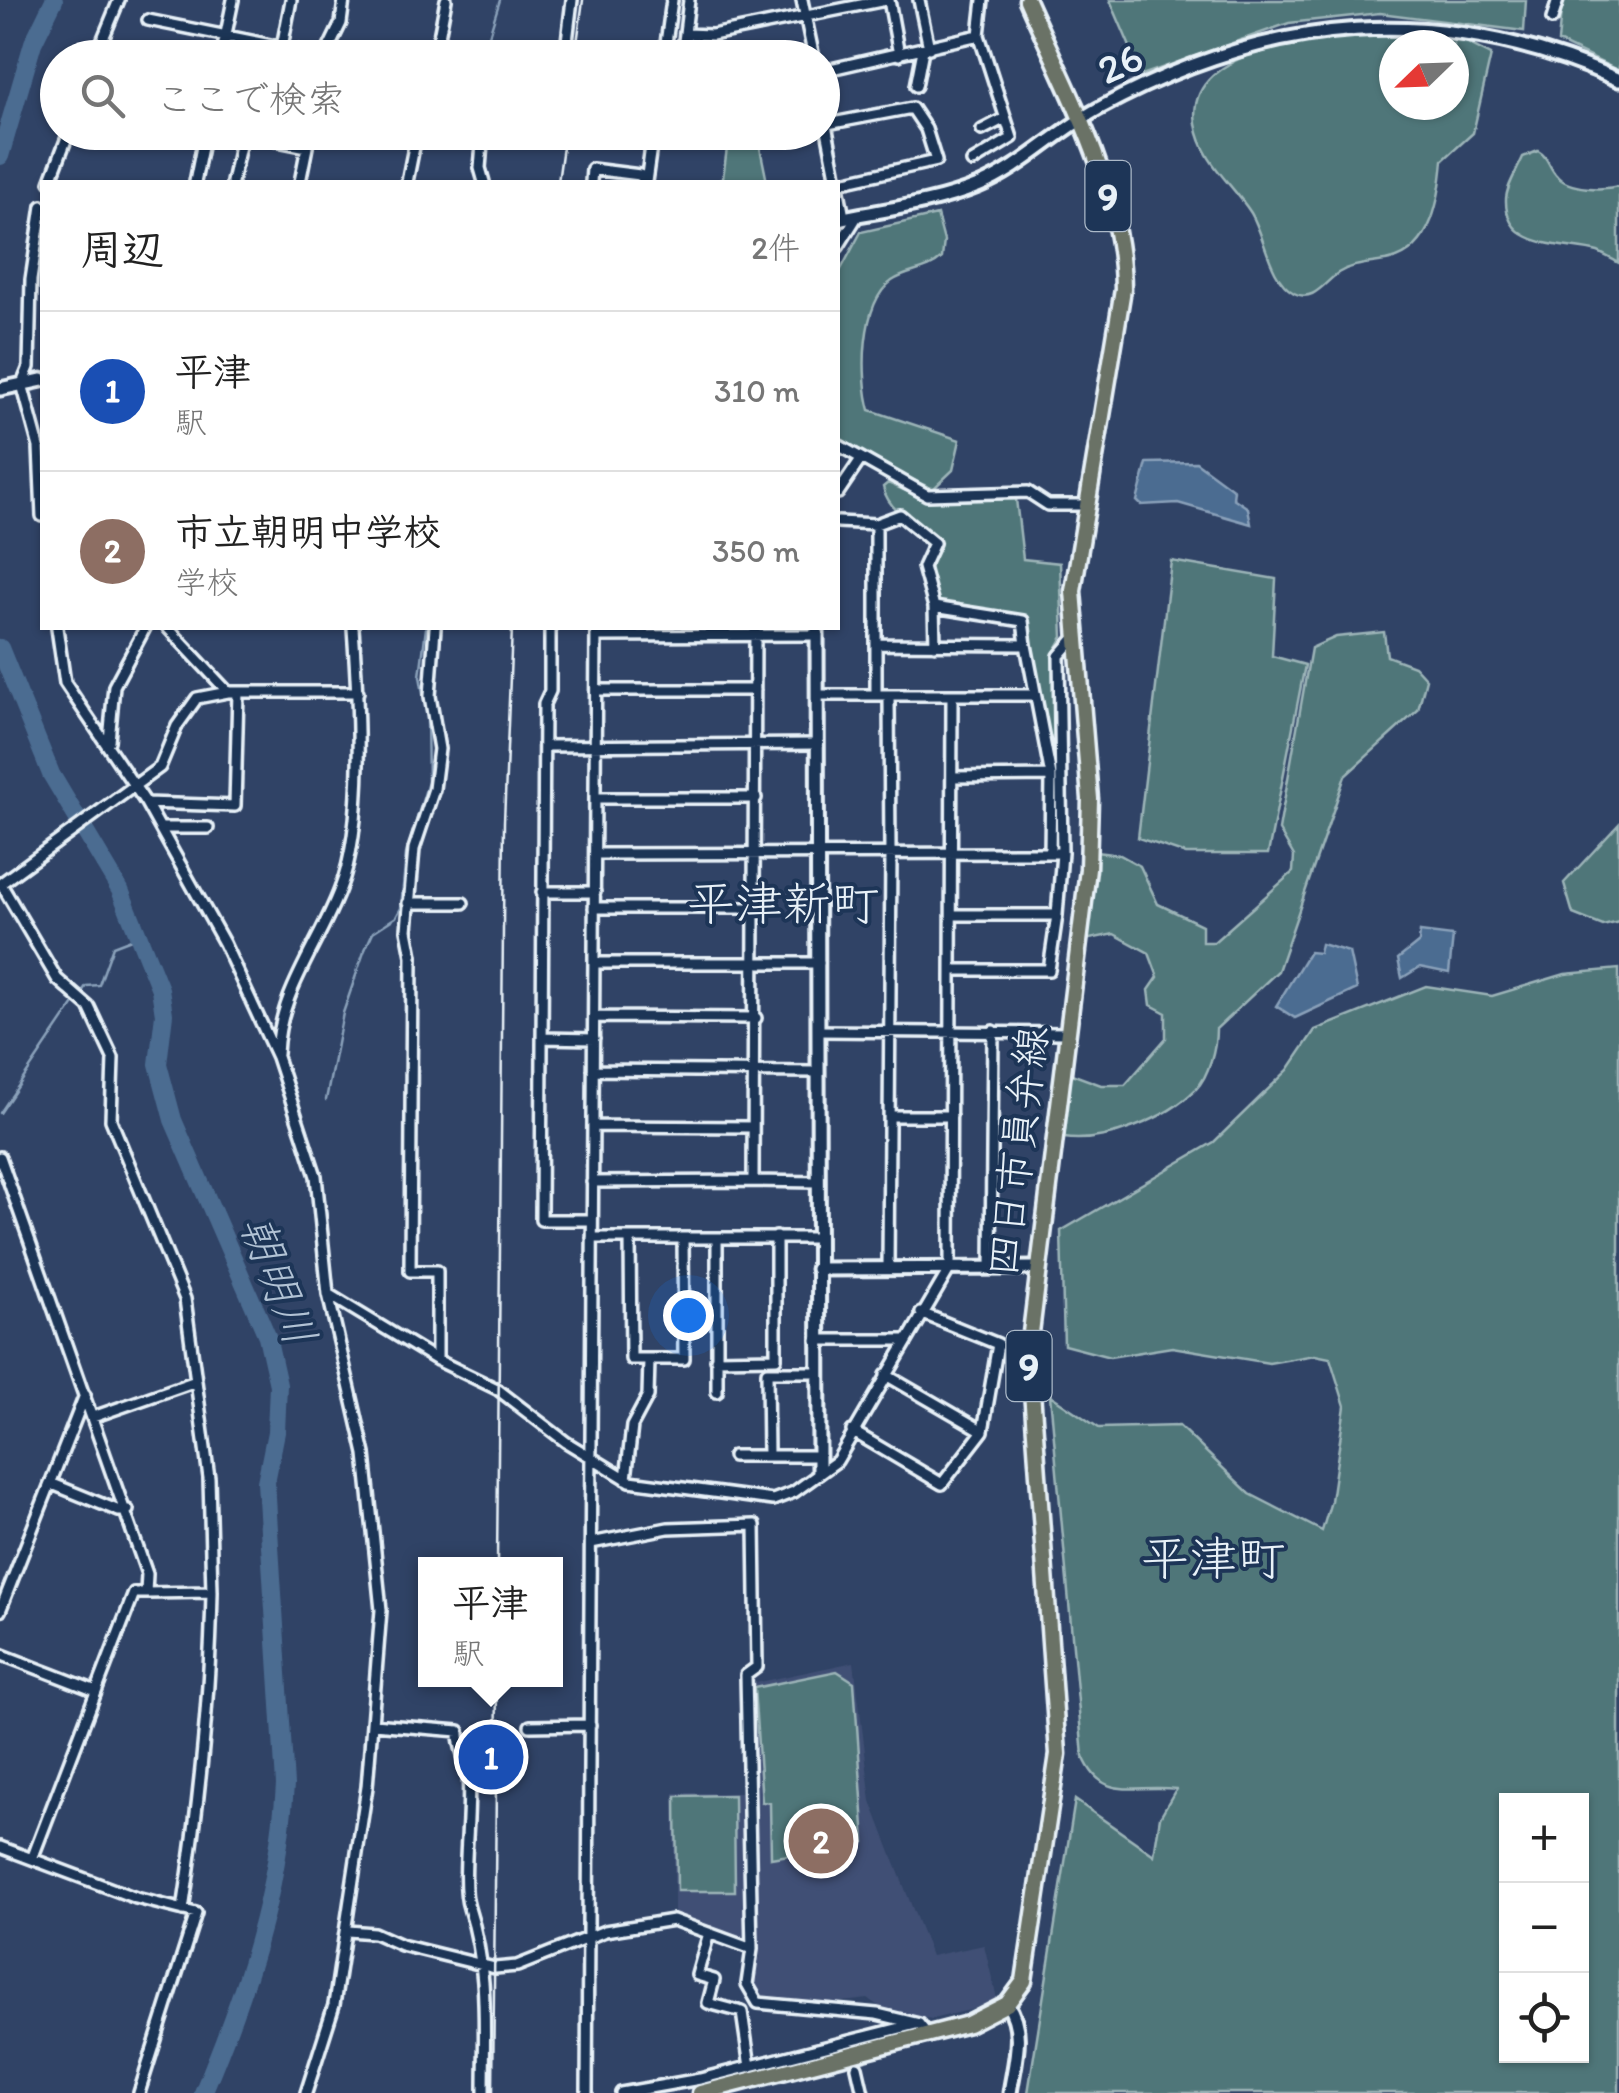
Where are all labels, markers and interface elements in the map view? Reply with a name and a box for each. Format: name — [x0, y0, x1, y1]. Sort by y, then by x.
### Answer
north arrow — [1379, 30, 1469, 120]
street label: 26 — [1089, 31, 1151, 95]
search box — [40, 40, 840, 150]
icon: search — [75, 68, 130, 123]
text: ここで検索 — [155, 76, 345, 122]
road number: 9 — [1086, 161, 1130, 231]
text: 周辺 — [80, 224, 164, 275]
text: 2件 — [751, 229, 800, 267]
text: 平津 — [175, 349, 251, 395]
text: 1 — [105, 372, 120, 410]
text: 310 m — [714, 372, 800, 410]
text: 駅 — [175, 403, 207, 441]
text: 市立朝明中学校 — [175, 509, 441, 555]
text: 2 — [104, 532, 121, 570]
text: 350 m — [712, 532, 800, 570]
text: 学校 — [175, 563, 239, 601]
district label: 平津新町 — [687, 874, 879, 932]
street label: 四日市員弁線 — [976, 1023, 1058, 1279]
water label: 朝明川 — [230, 1207, 328, 1353]
your location — [663, 1290, 714, 1341]
road number: 9 — [1006, 1331, 1052, 1401]
district label: 平津町 — [1141, 1529, 1285, 1587]
popup — [418, 1557, 563, 1687]
text: 平津 — [452, 1580, 529, 1626]
text: 駅 — [452, 1634, 485, 1672]
pin: 1 — [458, 1720, 524, 1794]
map controls — [1499, 1793, 1589, 2063]
button: + — [1499, 1793, 1589, 1883]
pin: 2 — [788, 1804, 854, 1878]
button: − — [1499, 1883, 1589, 1973]
button: locate — [1499, 1973, 1589, 2063]

